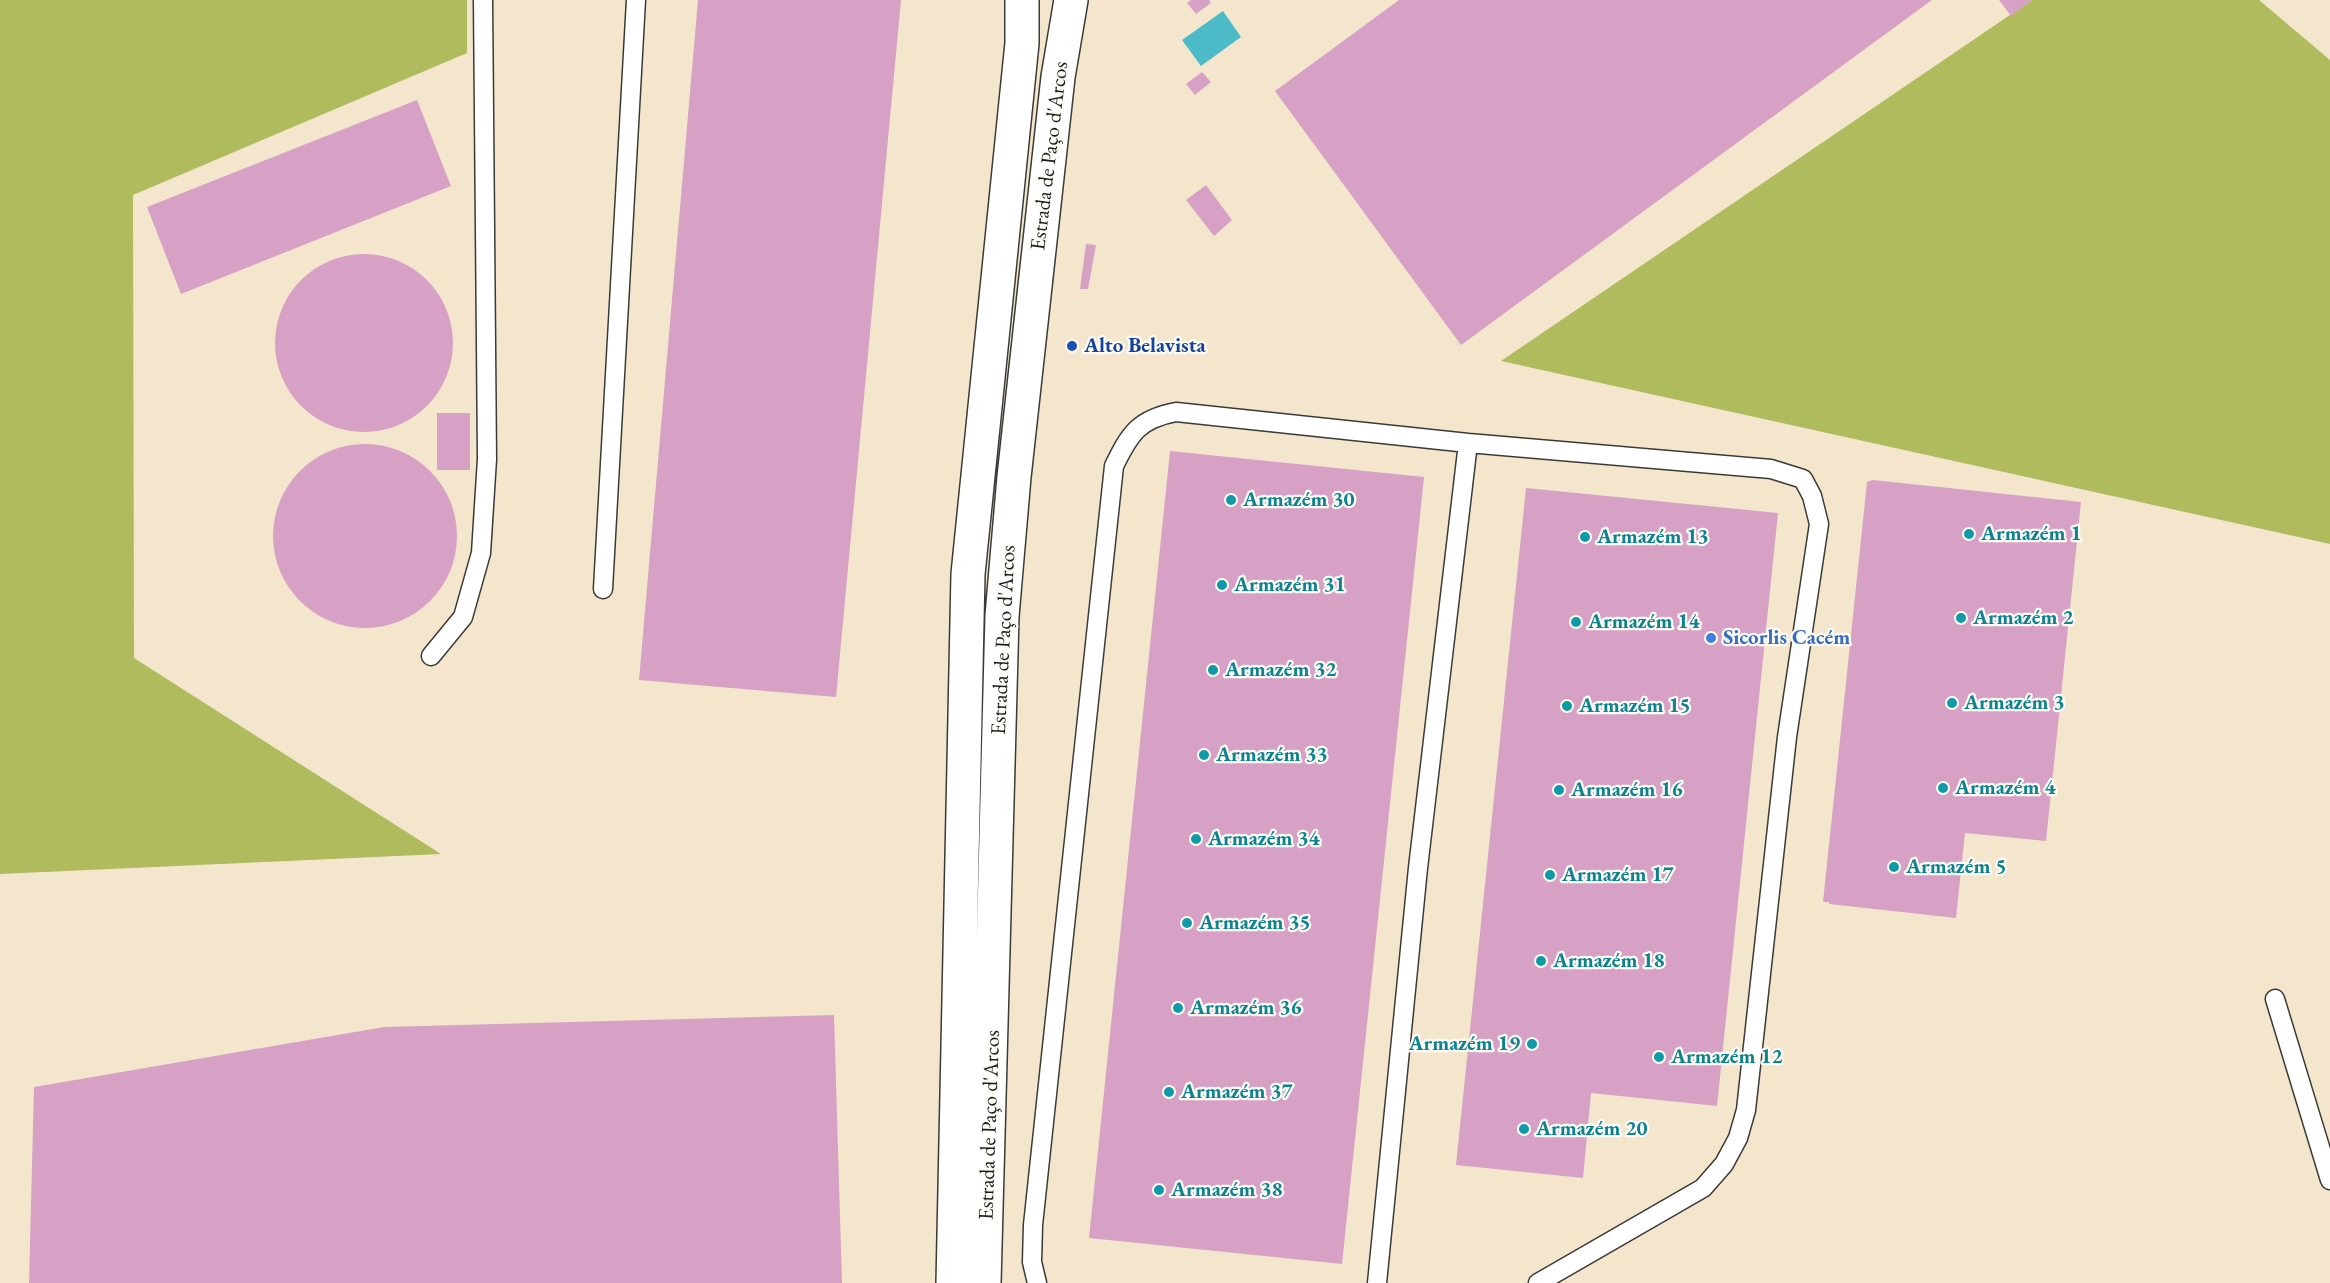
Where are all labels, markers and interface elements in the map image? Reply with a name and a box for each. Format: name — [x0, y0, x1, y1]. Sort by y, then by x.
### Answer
street label: Estrada de Paço d'Arcos — [1026, 60, 1074, 252]
place label: Alto Belavista — [1084, 333, 1206, 359]
marker: Alto Belavista — [1065, 339, 1079, 353]
place label: Armazém 30 — [1243, 487, 1355, 513]
marker: Armazém 30 — [1224, 493, 1238, 507]
place label: Armazém 1 — [1981, 521, 2082, 547]
place label: Armazém 13 — [1597, 524, 1709, 550]
marker: Armazém 1 — [1962, 527, 1976, 541]
marker: Armazém 13 — [1578, 530, 1592, 544]
street label: Estrada de Paço d'Arcos — [986, 544, 1022, 736]
place label: Armazém 31 — [1234, 572, 1346, 598]
marker: Armazém 31 — [1215, 578, 1229, 592]
place label: Armazém 2 — [1973, 605, 2074, 631]
place label: Armazém 14 — [1588, 609, 1700, 635]
marker: Armazém 2 — [1954, 611, 1968, 625]
marker: Armazém 14 — [1569, 615, 1583, 629]
place label: Sicorlis Cacém — [1723, 625, 1850, 651]
marker: Sicorlis Cacém — [1704, 631, 1718, 645]
place label: Armazém 32 — [1225, 657, 1337, 683]
marker: Armazém 32 — [1206, 663, 1220, 677]
place label: Armazém 3 — [1964, 690, 2065, 716]
place label: Armazém 15 — [1579, 693, 1691, 719]
marker: Armazém 3 — [1945, 696, 1959, 710]
marker: Armazém 15 — [1560, 699, 1574, 713]
place label: Armazém 33 — [1216, 742, 1328, 768]
marker: Armazém 33 — [1197, 748, 1211, 762]
place label: Armazém 4 — [1955, 775, 2056, 801]
place label: Armazém 16 — [1571, 777, 1683, 803]
marker: Armazém 4 — [1936, 781, 1950, 795]
marker: Armazém 16 — [1552, 783, 1566, 797]
place label: Armazém 34 — [1208, 826, 1320, 852]
marker: Armazém 34 — [1189, 832, 1203, 846]
place label: Armazém 5 — [1906, 854, 2007, 880]
marker: Armazém 5 — [1887, 860, 1901, 874]
place label: Armazém 17 — [1562, 862, 1674, 888]
marker: Armazém 17 — [1543, 868, 1557, 882]
place label: Armazém 35 — [1199, 910, 1311, 936]
marker: Armazém 35 — [1180, 916, 1194, 930]
place label: Armazém 18 — [1553, 948, 1665, 974]
marker: Armazém 18 — [1534, 954, 1548, 968]
place label: Armazém 36 — [1190, 995, 1302, 1021]
marker: Armazém 36 — [1171, 1001, 1185, 1015]
street label: Estrada de Paço d'Arcos — [974, 1030, 1006, 1220]
place label: Armazém 19 — [1408, 1031, 1520, 1057]
marker: Armazém 19 — [1525, 1037, 1539, 1051]
place label: Armazém 12 — [1671, 1044, 1783, 1070]
marker: Armazém 12 — [1652, 1050, 1666, 1064]
place label: Armazém 37 — [1181, 1079, 1293, 1105]
marker: Armazém 37 — [1162, 1085, 1176, 1099]
place label: Armazém 20 — [1536, 1116, 1648, 1142]
marker: Armazém 20 — [1517, 1122, 1531, 1136]
place label: Armazém 38 — [1171, 1177, 1283, 1203]
marker: Armazém 38 — [1152, 1183, 1166, 1197]

